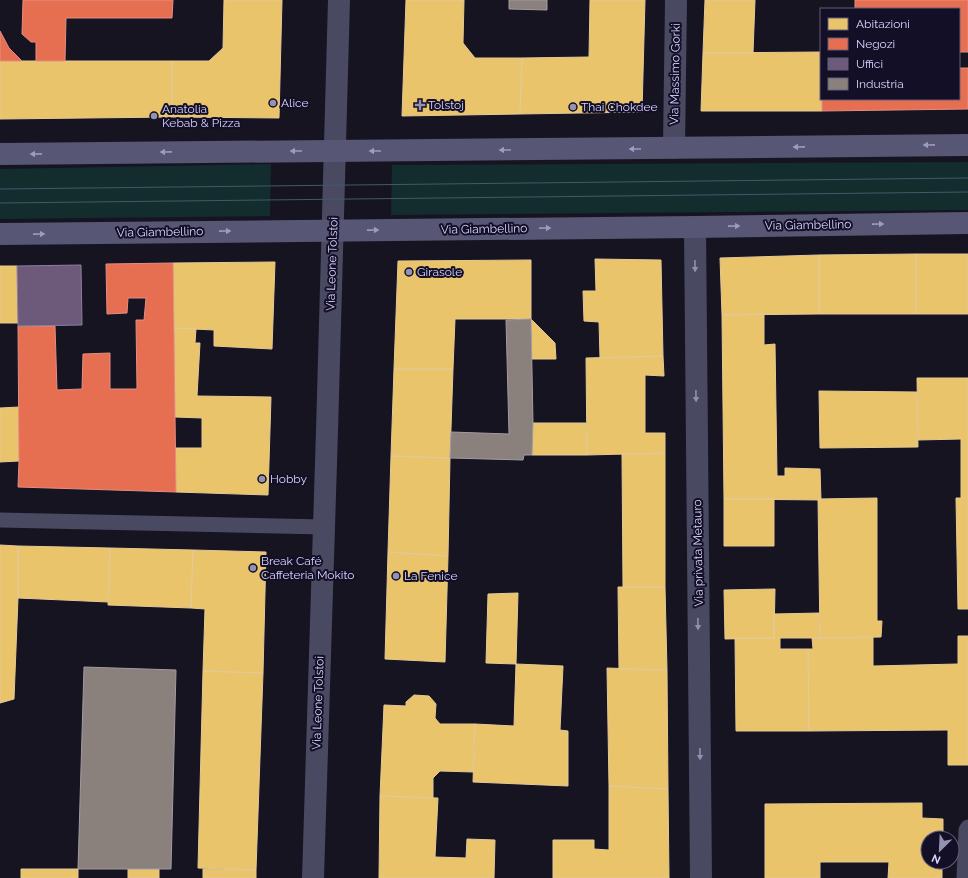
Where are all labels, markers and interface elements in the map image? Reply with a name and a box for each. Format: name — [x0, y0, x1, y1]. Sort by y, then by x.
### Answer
legend — [820, 8, 960, 100]
text: Abitazioni — [856, 17, 910, 31]
street label: Via Massimo Gorki — [667, 23, 683, 125]
text: Negozi — [856, 37, 895, 51]
text: Uffici — [856, 57, 883, 71]
text: Industria — [856, 77, 904, 91]
place label: Alice — [281, 96, 309, 110]
marker: Alice — [268, 98, 278, 108]
place label: Tolstoj — [428, 98, 464, 112]
marker: Tolstoj — [415, 100, 425, 110]
place label: Thai Chokdee — [581, 100, 658, 114]
place label: Anatolia Kebab & Pizza — [162, 102, 240, 130]
marker: Thai Chokdee — [568, 102, 578, 112]
marker: Anatolia Kebab & Pizza — [149, 111, 159, 121]
one-way arrow — [922, 142, 935, 148]
one-way arrow — [792, 144, 805, 150]
one-way arrow — [628, 146, 641, 152]
one-way arrow — [498, 147, 511, 153]
one-way arrow — [289, 148, 302, 154]
one-way arrow — [368, 148, 381, 154]
one-way arrow — [159, 149, 172, 155]
one-way arrow — [29, 151, 42, 157]
street label: Via Leone Tolstoi — [323, 217, 341, 311]
street label: Via Giambellino — [764, 217, 852, 233]
street label: Via Giambellino — [440, 221, 528, 237]
one-way arrow — [872, 221, 885, 227]
one-way arrow — [728, 223, 740, 230]
street label: Via Giambellino — [116, 224, 204, 240]
one-way arrow — [539, 225, 551, 232]
one-way arrow — [367, 227, 380, 233]
one-way arrow — [219, 228, 232, 234]
one-way arrow — [33, 231, 46, 237]
one-way arrow — [692, 260, 698, 273]
place label: Girasole — [417, 265, 462, 279]
marker: Girasole — [404, 267, 414, 277]
one-way arrow — [693, 390, 699, 403]
place label: Hobby — [270, 472, 307, 486]
marker: Hobby — [257, 474, 267, 484]
street label: Via privata Metauro — [690, 499, 706, 607]
place label: Break Café Caffeteria Mokito — [261, 554, 354, 582]
marker: Break Café Caffeteria Mokito — [248, 563, 258, 573]
place label: La Fenice — [404, 569, 458, 583]
marker: La Fenice — [391, 571, 401, 581]
one-way arrow — [695, 618, 701, 631]
street label: Via Leone Tolstoi — [309, 656, 327, 750]
one-way arrow — [697, 748, 703, 761]
north arrow — [920, 830, 960, 870]
text: N — [930, 851, 943, 866]

